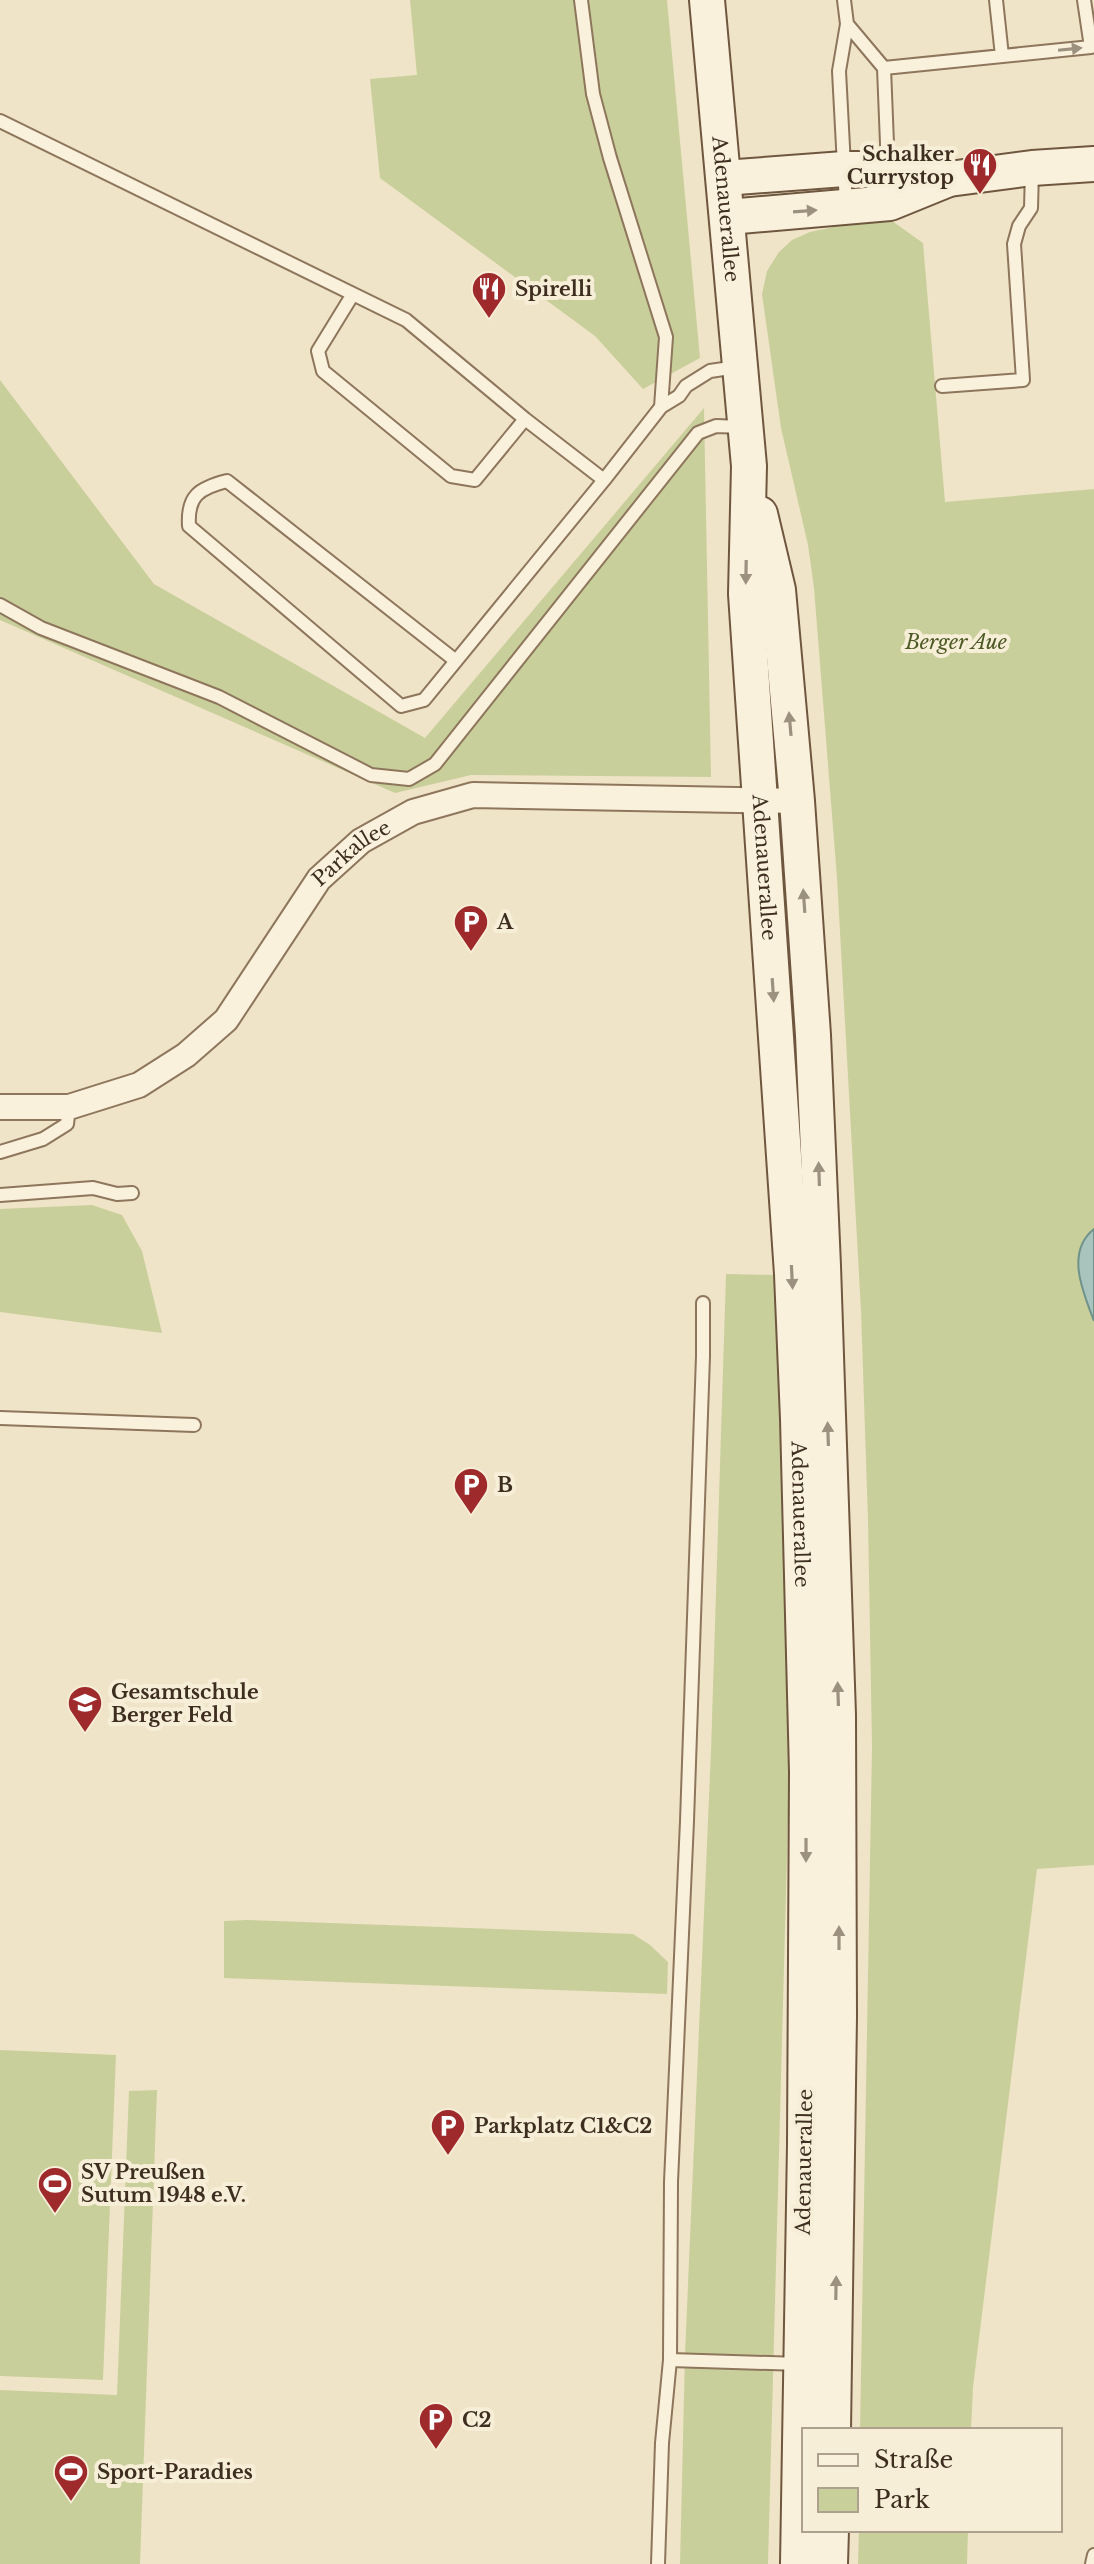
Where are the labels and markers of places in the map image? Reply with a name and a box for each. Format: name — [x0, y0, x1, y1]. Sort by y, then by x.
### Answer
place label: Schalker Currystop — [847, 142, 954, 189]
restaurant icon: Schalker Currystop — [961, 146, 999, 196]
restaurant icon: Spirelli — [470, 270, 508, 320]
place label: Spirelli — [515, 277, 592, 301]
parking icon: A — [452, 903, 490, 953]
place label: A — [496, 910, 514, 934]
parking icon: B — [452, 1466, 490, 1516]
place label: B — [497, 1473, 513, 1497]
place label: Gesamtschule Berger Feld — [111, 1680, 259, 1727]
school or university icon: Gesamtschule Berger Feld — [66, 1684, 104, 1734]
parking icon: Parkplatz C1&C2 — [429, 2107, 467, 2157]
place label: Parkplatz C1&C2 — [474, 2114, 652, 2138]
place label: SV Preußen Sutum 1948 e.V. — [81, 2160, 246, 2207]
sports icon: SV Preußen Sutum 1948 e.V. — [36, 2165, 74, 2215]
parking icon: C2 — [417, 2401, 455, 2451]
place label: C2 — [462, 2408, 491, 2432]
sports icon: Sport-Paradies — [52, 2453, 90, 2503]
place label: Sport-Paradies — [97, 2460, 253, 2484]

